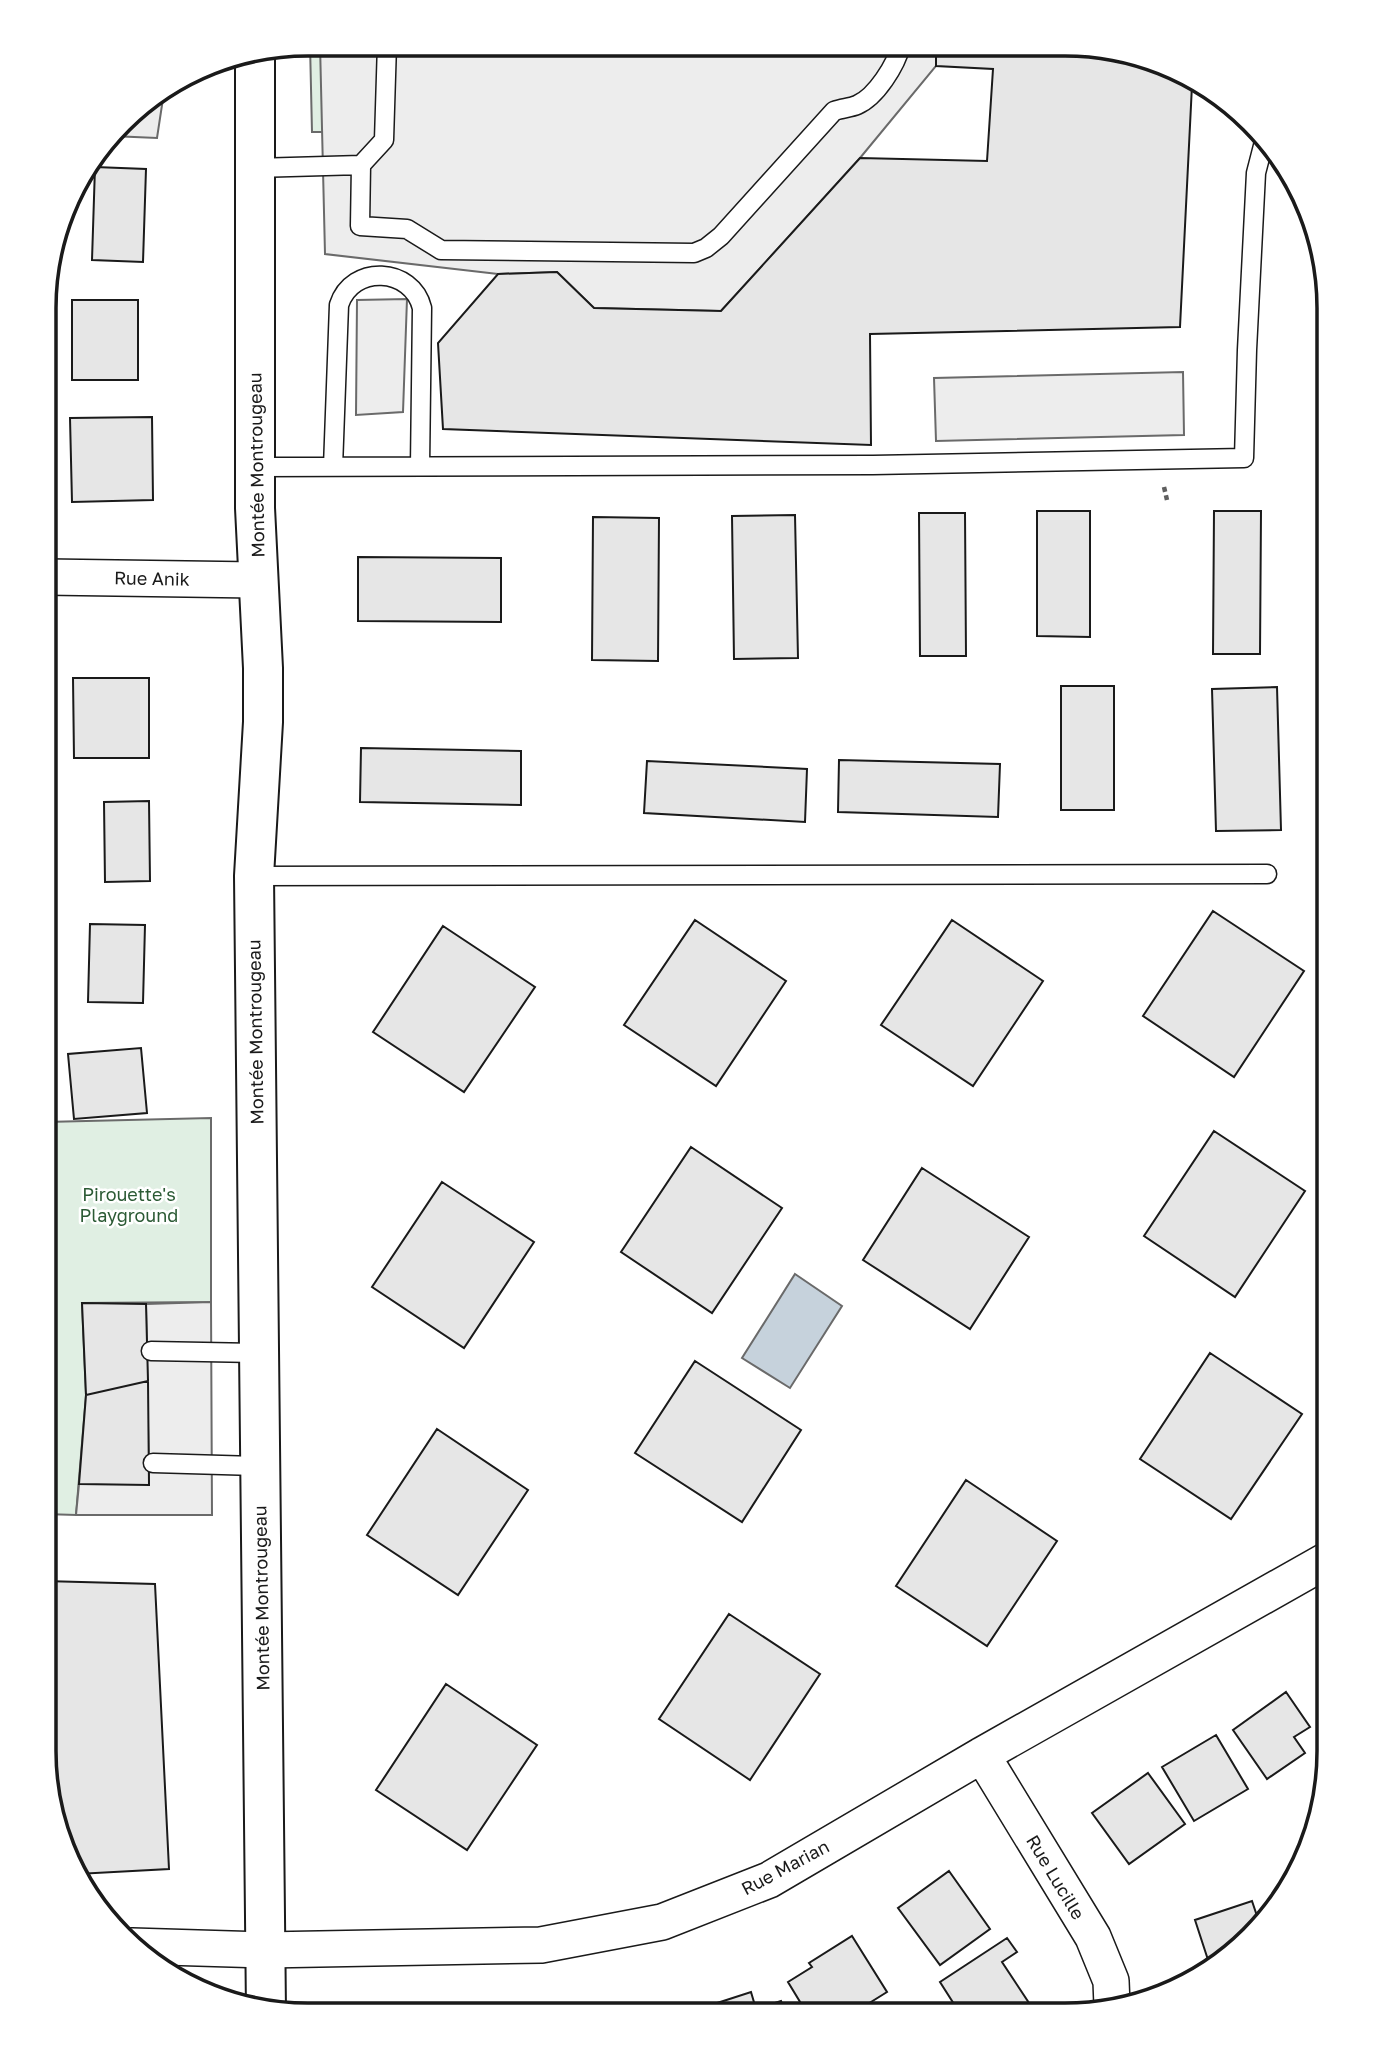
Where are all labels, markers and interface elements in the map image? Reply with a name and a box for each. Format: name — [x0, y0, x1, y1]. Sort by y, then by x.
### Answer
street label: Montée Montrougeau — [243, 372, 269, 558]
street label: Rue Anik — [114, 566, 190, 590]
street label: Montée Montrougeau — [242, 939, 268, 1125]
park label: Pirouette's Playground — [80, 1183, 178, 1226]
street label: Montée Montrougeau — [248, 1505, 274, 1691]
street label: Rue Lucille — [1022, 1831, 1090, 1923]
street label: Rue Marian — [737, 1835, 833, 1899]

